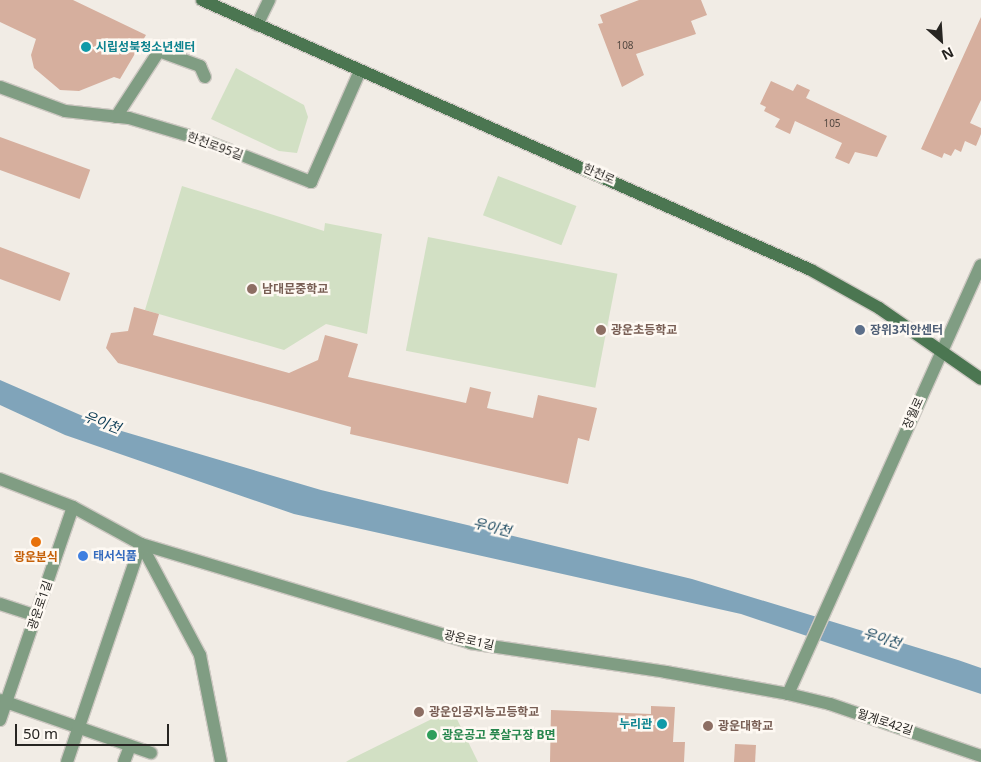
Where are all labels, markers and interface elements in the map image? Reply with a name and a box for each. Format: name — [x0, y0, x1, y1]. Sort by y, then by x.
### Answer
north arrow — [916, 15, 966, 65]
place label: 시립성북청소년센터 — [96, 40, 195, 54]
house number: 108 — [616, 40, 634, 52]
marker: 시립성북청소년센터 — [80, 41, 92, 53]
text: N — [939, 43, 957, 65]
house number: 105 — [823, 118, 841, 130]
street label: 한천로95길 — [185, 129, 245, 163]
street label: 한천로 — [581, 161, 617, 187]
place label: 남대문중학교 — [262, 282, 328, 296]
marker: 남대문중학교 — [246, 283, 258, 295]
place label: 광운초등학교 — [611, 323, 677, 337]
place label: 장위3치안센터 — [870, 323, 943, 337]
marker: 광운초등학교 — [595, 324, 607, 336]
marker: 장위3치안센터 — [854, 324, 866, 336]
street label: 장월로 — [900, 395, 926, 431]
water label: 우이천 — [81, 407, 123, 437]
water label: 우이천 — [471, 514, 513, 540]
marker: 광운분식 — [30, 536, 42, 548]
place label: 태서식품 — [93, 549, 137, 563]
place label: 광운분식 — [14, 550, 58, 564]
marker: 태서식품 — [77, 550, 89, 562]
street label: 광운로1길 — [25, 579, 55, 631]
water label: 우이천 — [861, 624, 903, 652]
street label: 광운로1길 — [443, 627, 495, 653]
place label: 광운인공지능고등학교 — [429, 705, 539, 719]
marker: 광운인공지능고등학교 — [413, 706, 425, 718]
street label: 월계로42길 — [855, 706, 915, 738]
scale bar — [18, 714, 171, 746]
place label: 누리관 — [619, 717, 652, 731]
marker: 누리관 — [656, 718, 668, 730]
place label: 광운대학교 — [718, 719, 773, 733]
marker: 광운대학교 — [702, 720, 714, 732]
text: 50 m — [23, 723, 58, 743]
place label: 광운공고 풋살구장 B면 — [442, 728, 556, 742]
marker: 광운공고 풋살구장 B면 — [426, 729, 438, 741]

